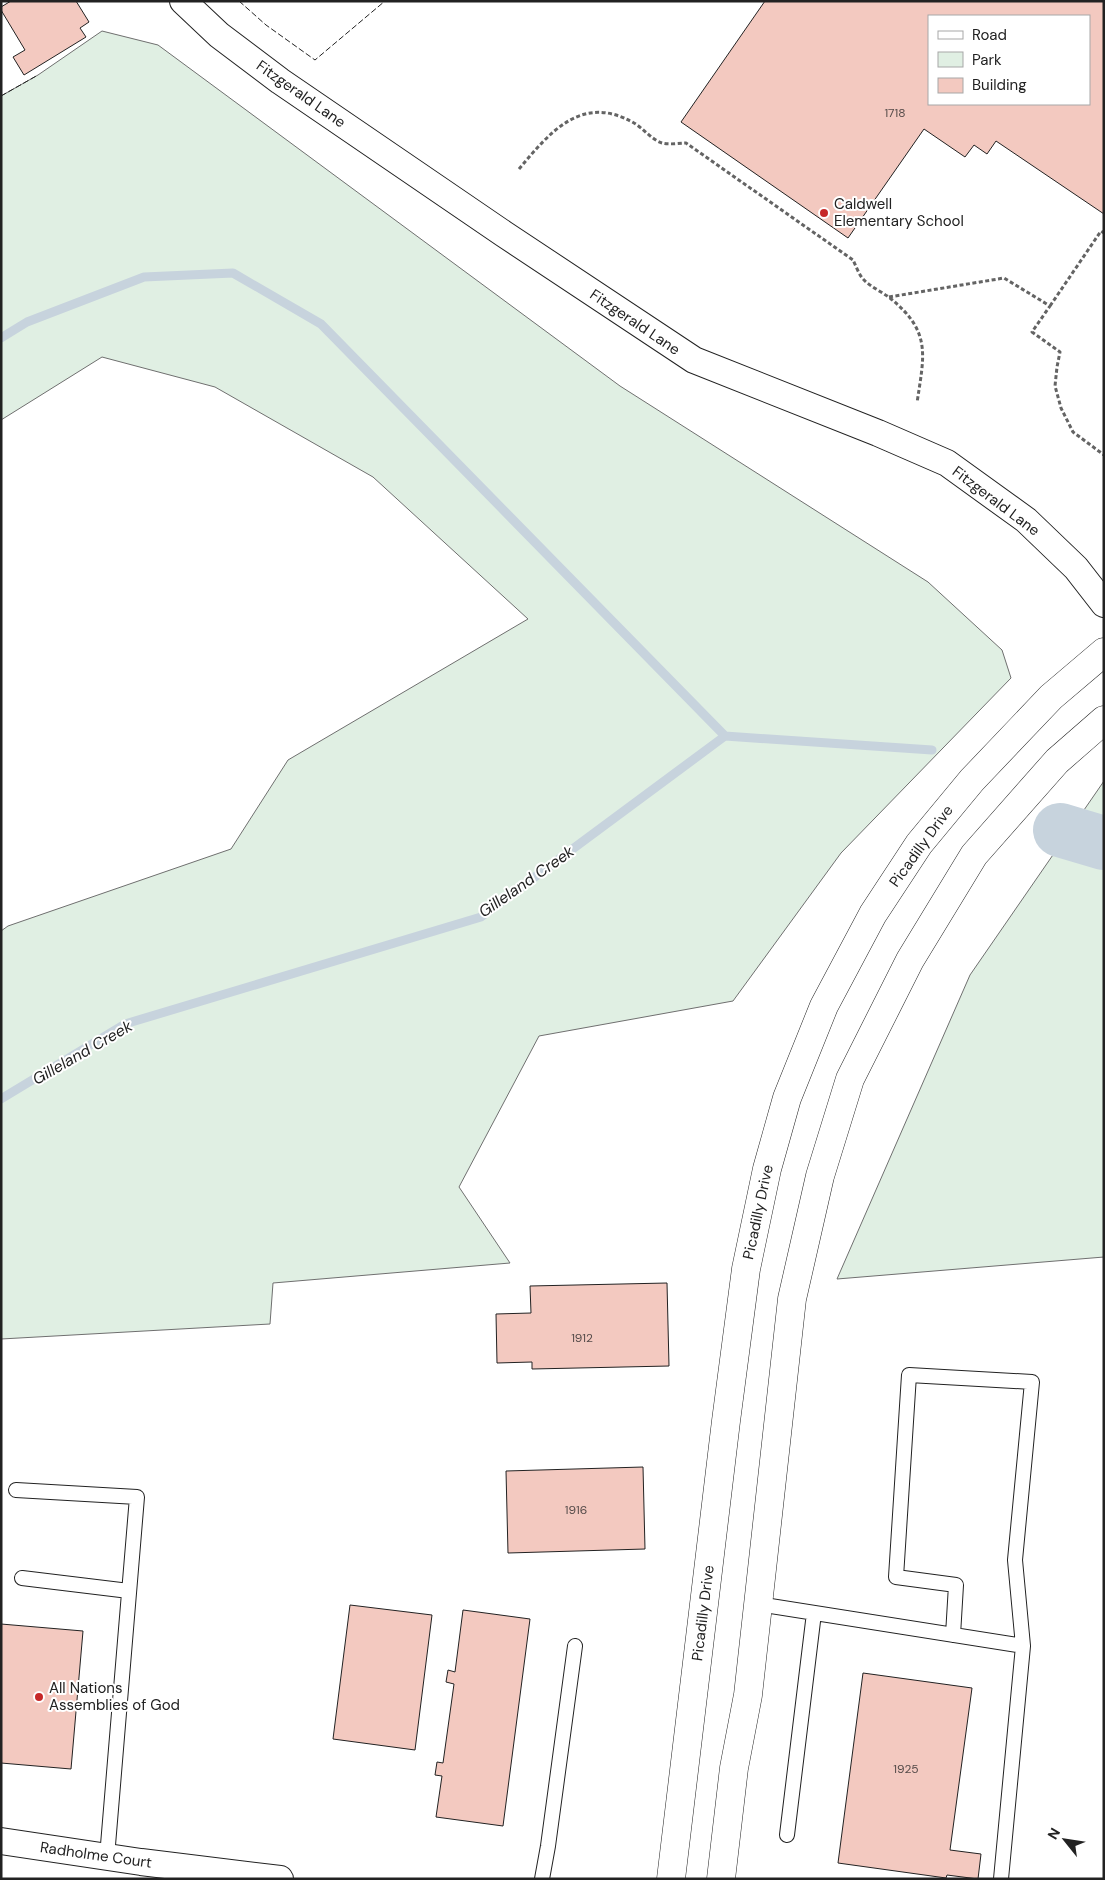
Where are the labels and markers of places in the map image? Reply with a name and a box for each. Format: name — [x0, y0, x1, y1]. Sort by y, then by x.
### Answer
place label: Caldwell Elementary School — [834, 194, 964, 231]
marker: Caldwell Elementary School — [818, 207, 830, 219]
place label: All Nations Assemblies of God — [49, 1678, 180, 1715]
marker: All Nations Assemblies of God — [33, 1691, 45, 1703]

